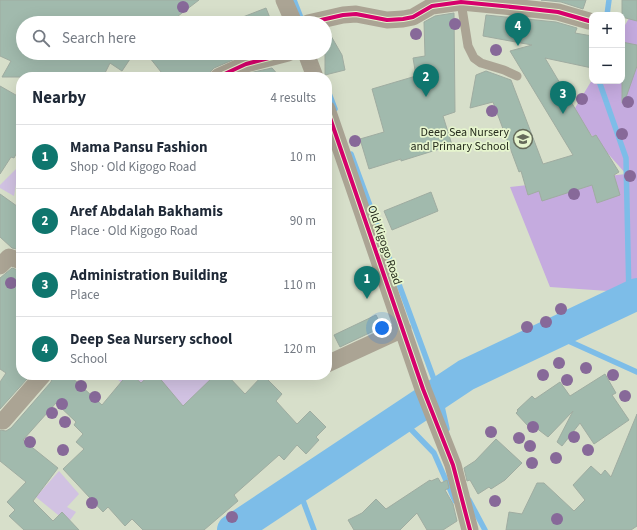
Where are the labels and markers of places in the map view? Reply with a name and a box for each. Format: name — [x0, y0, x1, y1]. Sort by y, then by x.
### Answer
pin: 4 — [505, 13, 531, 46]
pin: 2 — [413, 64, 439, 97]
pin: 3 — [550, 81, 576, 114]
place label: Deep Sea Nursery and Primary School — [410, 124, 509, 155]
school or university icon: Deep Sea Nursery and Primary School — [512, 128, 534, 150]
pin: 1 — [354, 266, 380, 299]

